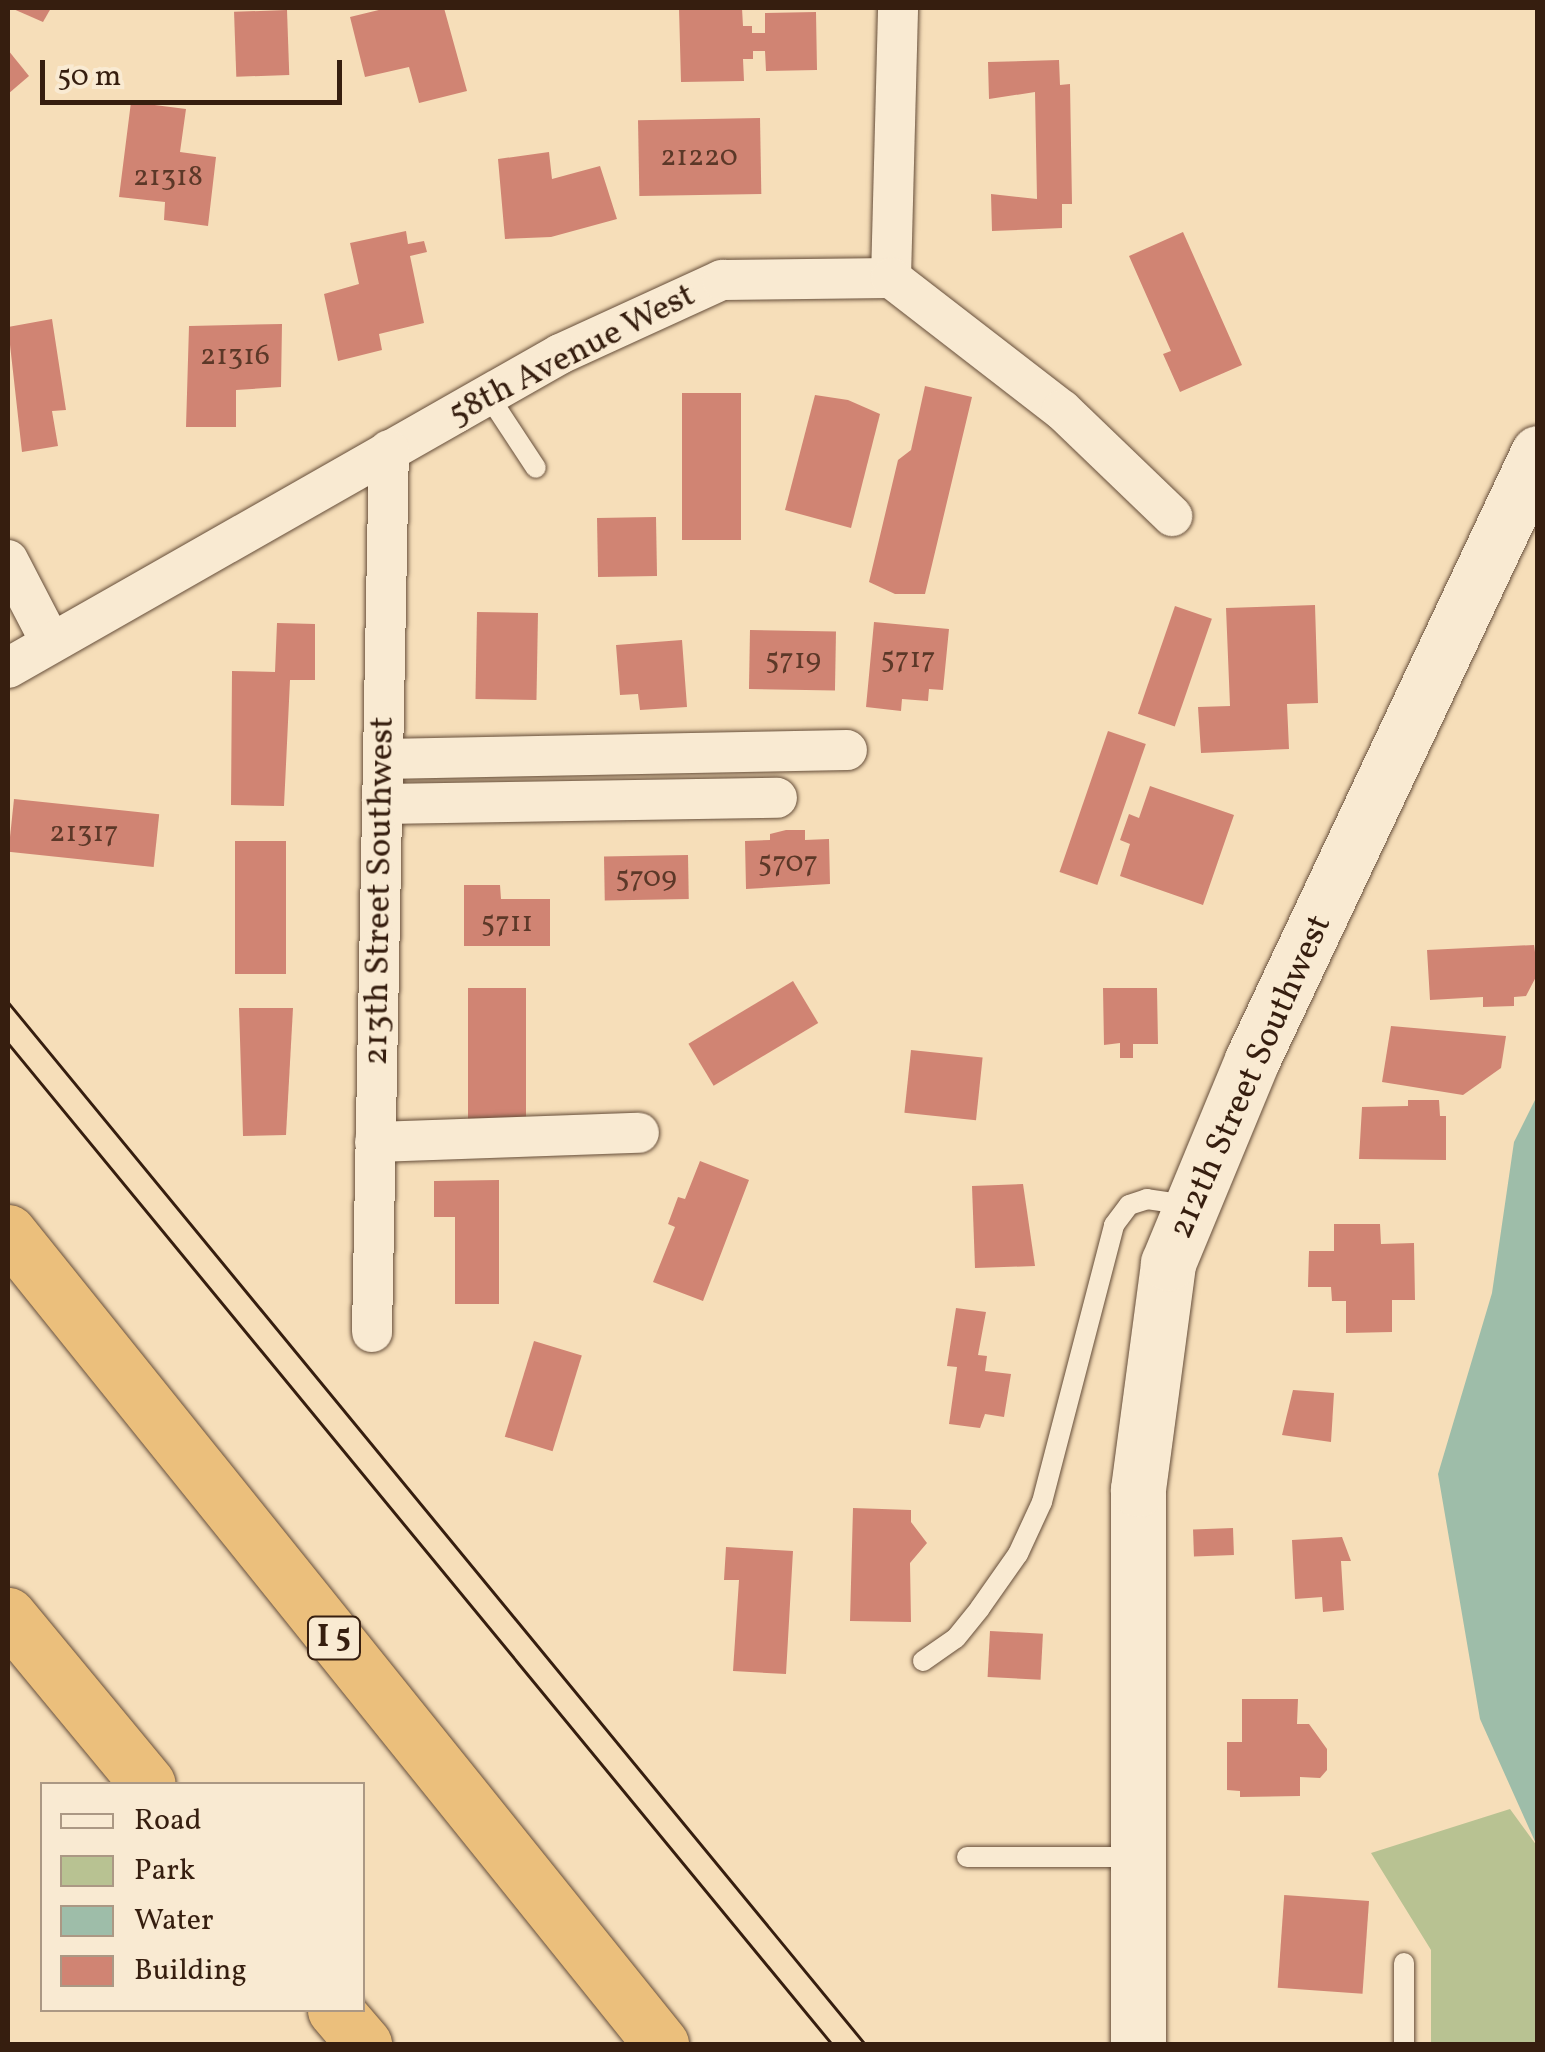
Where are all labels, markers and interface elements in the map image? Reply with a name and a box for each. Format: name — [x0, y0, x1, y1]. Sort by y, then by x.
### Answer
scale bar — [45, 40, 348, 102]
text: 50 m — [57, 56, 121, 98]
house number: 21220 — [660, 139, 738, 175]
house number: 21318 — [133, 159, 203, 195]
street label: 58th Avenue West — [441, 274, 703, 436]
house number: 21316 — [200, 338, 270, 374]
house number: 5717 — [880, 641, 936, 677]
house number: 5719 — [765, 642, 821, 678]
street label: 213th Street Southwest — [356, 716, 404, 1066]
house number: 21317 — [49, 815, 119, 851]
house number: 5707 — [758, 845, 818, 881]
house number: 5709 — [615, 860, 677, 896]
house number: 5711 — [481, 905, 533, 941]
street label: 212th Street Southwest — [1161, 909, 1341, 1245]
road number: I 5 — [306, 1611, 362, 1665]
legend — [40, 1782, 365, 2012]
text: Road — [134, 1800, 202, 1842]
text: Park — [134, 1850, 195, 1892]
text: Water — [134, 1900, 214, 1942]
text: Building — [134, 1950, 247, 1992]

